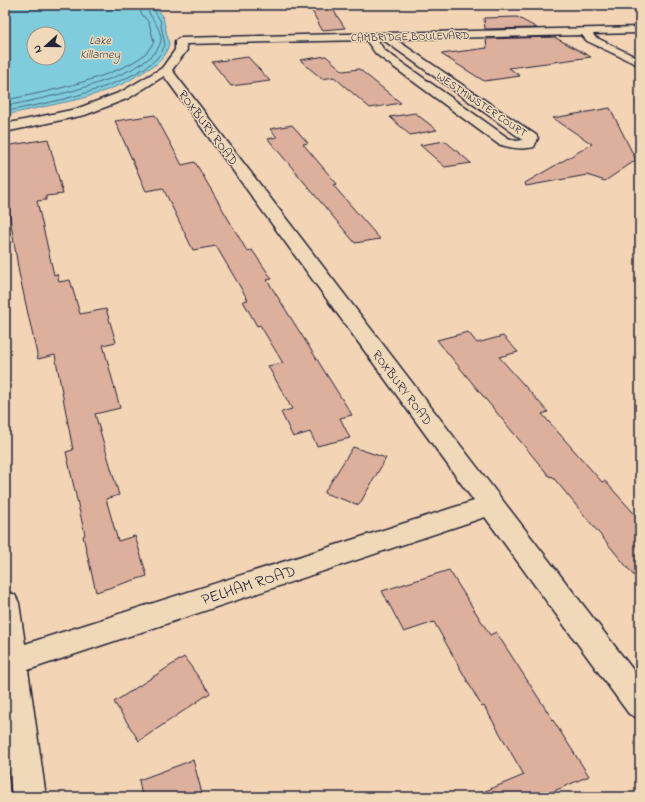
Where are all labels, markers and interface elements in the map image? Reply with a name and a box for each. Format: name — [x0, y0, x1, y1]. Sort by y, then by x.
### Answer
north arrow — [26, 26, 66, 66]
street label: CAMBRIDGE BOULEVARD — [351, 28, 469, 46]
water label: Lake Killarney — [80, 32, 120, 64]
text: N — [29, 43, 46, 56]
street label: WESTMINSTER COURT — [433, 68, 531, 142]
street label: ROXBURY ROAD — [173, 86, 242, 169]
street label: ROXBURY ROAD — [367, 346, 436, 429]
street label: PELHAM ROAD — [198, 559, 299, 612]

